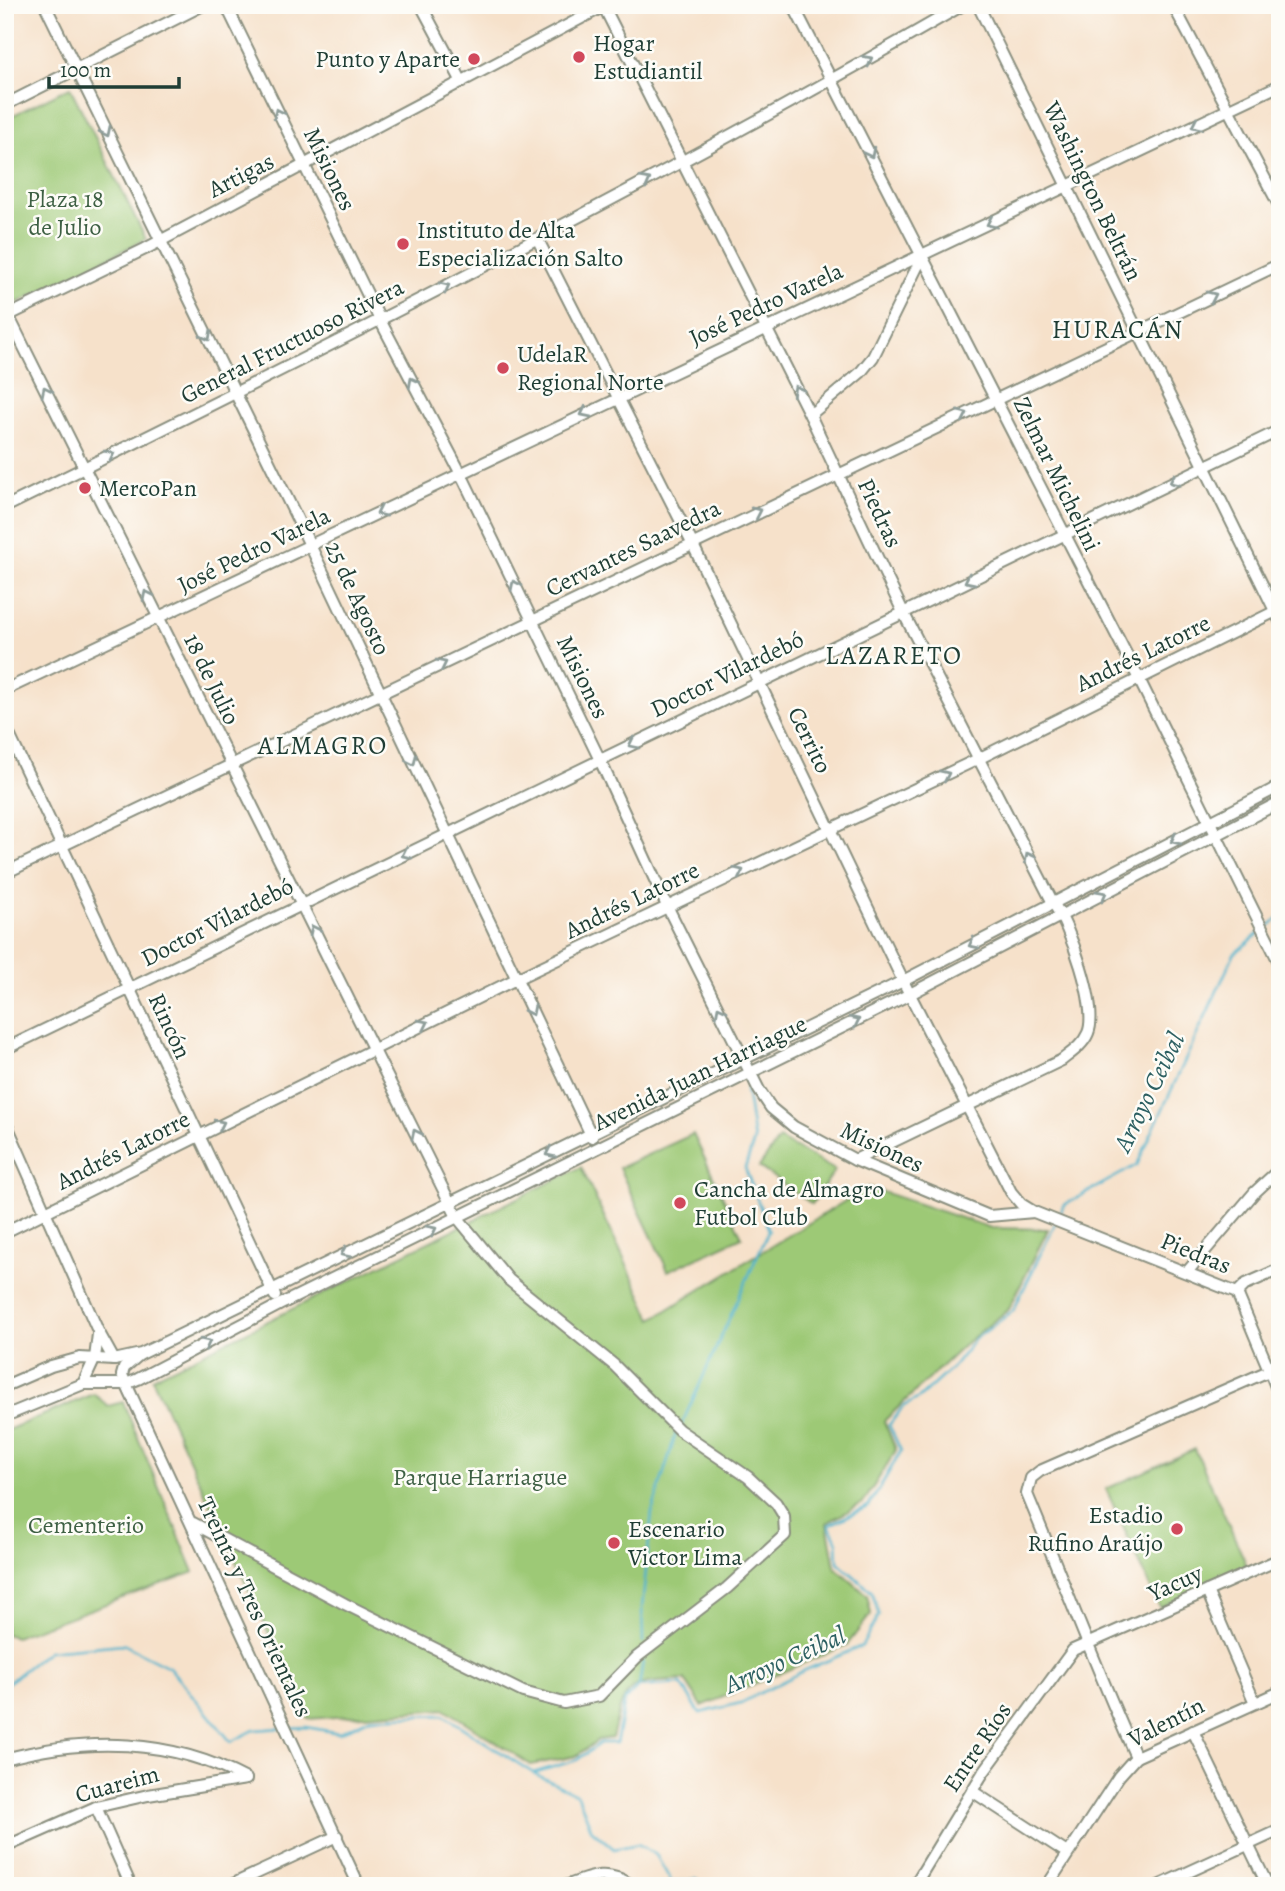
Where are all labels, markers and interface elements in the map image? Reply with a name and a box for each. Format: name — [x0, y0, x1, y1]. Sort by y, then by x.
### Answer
place label: Hogar Estudiantil — [593, 27, 702, 87]
place label: Punto y Aparte — [315, 43, 460, 75]
scale bar — [49, 46, 178, 90]
marker: Hogar Estudiantil — [571, 49, 587, 65]
marker: Punto y Aparte — [466, 51, 482, 67]
text: 100 m — [60, 56, 111, 84]
one-way arrow — [860, 56, 873, 69]
street label: Washington Beltrán — [1035, 95, 1150, 286]
one-way arrow — [273, 108, 287, 120]
one-way arrow — [1191, 117, 1203, 131]
street label: Misiones — [296, 122, 364, 216]
one-way arrow — [97, 125, 111, 137]
street label: Artigas — [202, 145, 279, 206]
one-way arrow — [861, 146, 875, 158]
one-way arrow — [639, 176, 652, 189]
park label: Plaza 18 de Julio — [26, 183, 104, 243]
place label: Instituto de Alta Especialización Salto — [417, 214, 623, 274]
one-way arrow — [986, 214, 998, 228]
marker: Instituto de Alta Especialización Salto — [395, 236, 411, 252]
street label: José Pedro Varela — [684, 254, 849, 354]
street label: General Fructuoso Rivera — [175, 270, 410, 411]
one-way arrow — [438, 282, 450, 296]
one-way arrow — [1205, 290, 1217, 304]
district label: HURACÁN — [1052, 312, 1184, 347]
one-way arrow — [199, 329, 212, 341]
place label: UdelaR Regional Norte — [517, 338, 664, 398]
marker: UdelaR Regional Norte — [495, 360, 511, 376]
one-way arrow — [408, 377, 421, 389]
one-way arrow — [791, 385, 805, 397]
one-way arrow — [41, 386, 55, 398]
street label: Zelmar Michelini — [1006, 391, 1108, 557]
one-way arrow — [580, 405, 592, 419]
one-way arrow — [956, 409, 968, 423]
one-way arrow — [103, 450, 115, 464]
place label: MercoPan — [99, 472, 197, 504]
street label: Piedras — [850, 473, 910, 553]
one-way arrow — [1169, 473, 1181, 487]
marker: MercoPan — [77, 480, 93, 496]
street label: Cervantes Saavedra — [540, 491, 726, 604]
street label: José Pedro Varela — [172, 499, 336, 601]
one-way arrow — [376, 504, 388, 518]
one-way arrow — [750, 506, 762, 520]
street label: 25 de Agosto — [318, 536, 398, 660]
one-way arrow — [964, 571, 976, 585]
one-way arrow — [510, 580, 524, 592]
one-way arrow — [142, 590, 156, 602]
street label: Andrés Latorre — [1070, 607, 1216, 700]
street label: Doctor Vilardebó — [645, 623, 809, 725]
street label: 18 de Julio — [176, 628, 248, 730]
street label: Misiones — [549, 630, 617, 724]
district label: LAZARETO — [825, 638, 963, 673]
one-way arrow — [435, 659, 447, 673]
street label: Cerrito — [780, 701, 840, 779]
district label: ALMAGRO — [257, 728, 388, 763]
one-way arrow — [628, 736, 640, 750]
one-way arrow — [404, 754, 418, 766]
one-way arrow — [937, 769, 950, 783]
one-way arrow — [1170, 831, 1182, 845]
one-way arrow — [401, 846, 413, 860]
one-way arrow — [1023, 852, 1037, 864]
street label: Andrés Latorre — [559, 854, 705, 947]
one-way arrow — [732, 866, 744, 880]
street label: Doctor Vilardebó — [135, 870, 299, 974]
one-way arrow — [1095, 890, 1107, 904]
one-way arrow — [309, 925, 323, 937]
one-way arrow — [968, 936, 980, 950]
street label: Rincón — [141, 988, 199, 1064]
one-way arrow — [523, 1004, 537, 1016]
one-way arrow — [714, 1006, 728, 1018]
street label: Avenida Juan Harriague — [587, 1007, 812, 1139]
one-way arrow — [848, 1015, 860, 1029]
one-way arrow — [417, 1019, 429, 1033]
water label: Arroyo Ceibal — [1104, 1026, 1193, 1160]
street label: Andrés Latorre — [50, 1103, 195, 1198]
street label: Misiones — [835, 1114, 929, 1180]
one-way arrow — [213, 1119, 225, 1133]
one-way arrow — [410, 1129, 424, 1141]
one-way arrow — [545, 1145, 557, 1159]
place label: Cancha de Almagro Futbol Club — [694, 1173, 884, 1233]
marker: Cancha de Almagro Futbol Club — [672, 1195, 688, 1211]
one-way arrow — [424, 1224, 437, 1238]
street label: Piedras — [1156, 1224, 1236, 1282]
one-way arrow — [340, 1245, 352, 1259]
one-way arrow — [199, 1338, 211, 1351]
park label: Parque Harriague — [393, 1461, 567, 1493]
street label: Treinta y Tres Orientales — [190, 1492, 320, 1722]
place label: Estadio Rufino Araújo — [1028, 1499, 1163, 1559]
park label: Cementerio — [28, 1509, 144, 1541]
place label: Escenario Victor Lima — [627, 1513, 743, 1573]
marker: Estadio Rufino Araújo — [1169, 1521, 1185, 1537]
marker: Escenario Victor Lima — [606, 1535, 622, 1551]
street label: Yacuy — [1142, 1557, 1208, 1610]
water label: Arroyo Ceibal — [717, 1618, 852, 1703]
street label: Valentín — [1122, 1689, 1210, 1755]
street label: Entre Ríos — [935, 1696, 1019, 1798]
street label: Cuareim — [71, 1757, 163, 1811]

